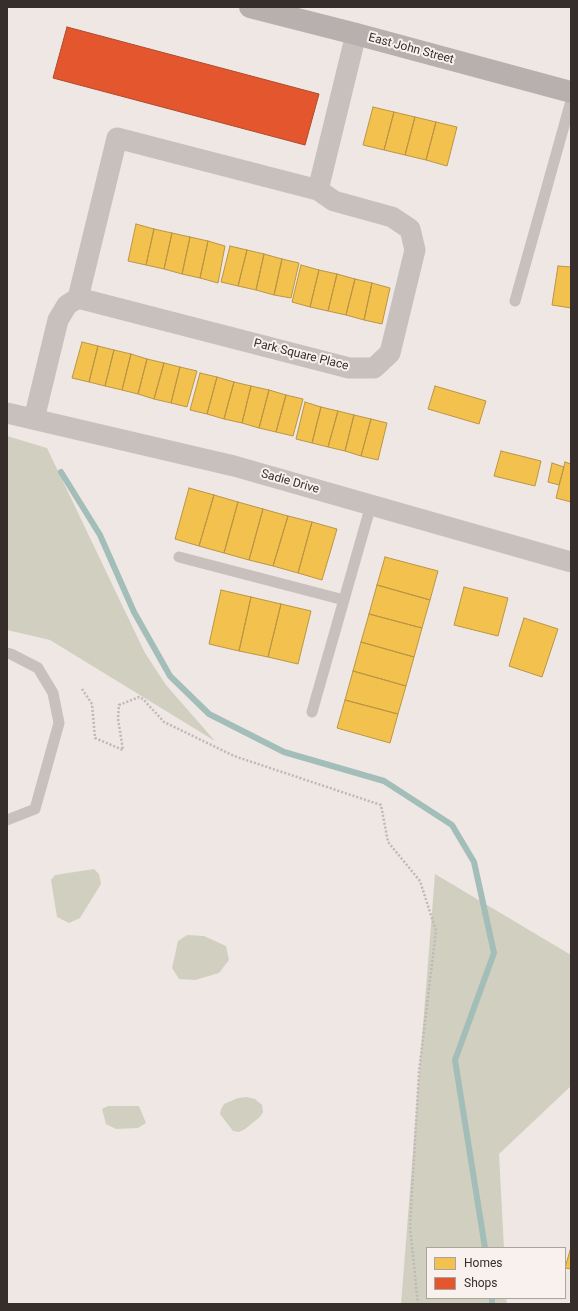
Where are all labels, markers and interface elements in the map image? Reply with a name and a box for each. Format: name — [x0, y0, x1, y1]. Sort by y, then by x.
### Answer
street label: East John Street — [367, 31, 455, 67]
street label: Park Square Place — [252, 336, 350, 374]
street label: Sadie Drive — [259, 467, 321, 497]
legend — [426, 1247, 566, 1299]
text: Homes — [464, 1256, 502, 1270]
text: Shops — [464, 1276, 498, 1290]

